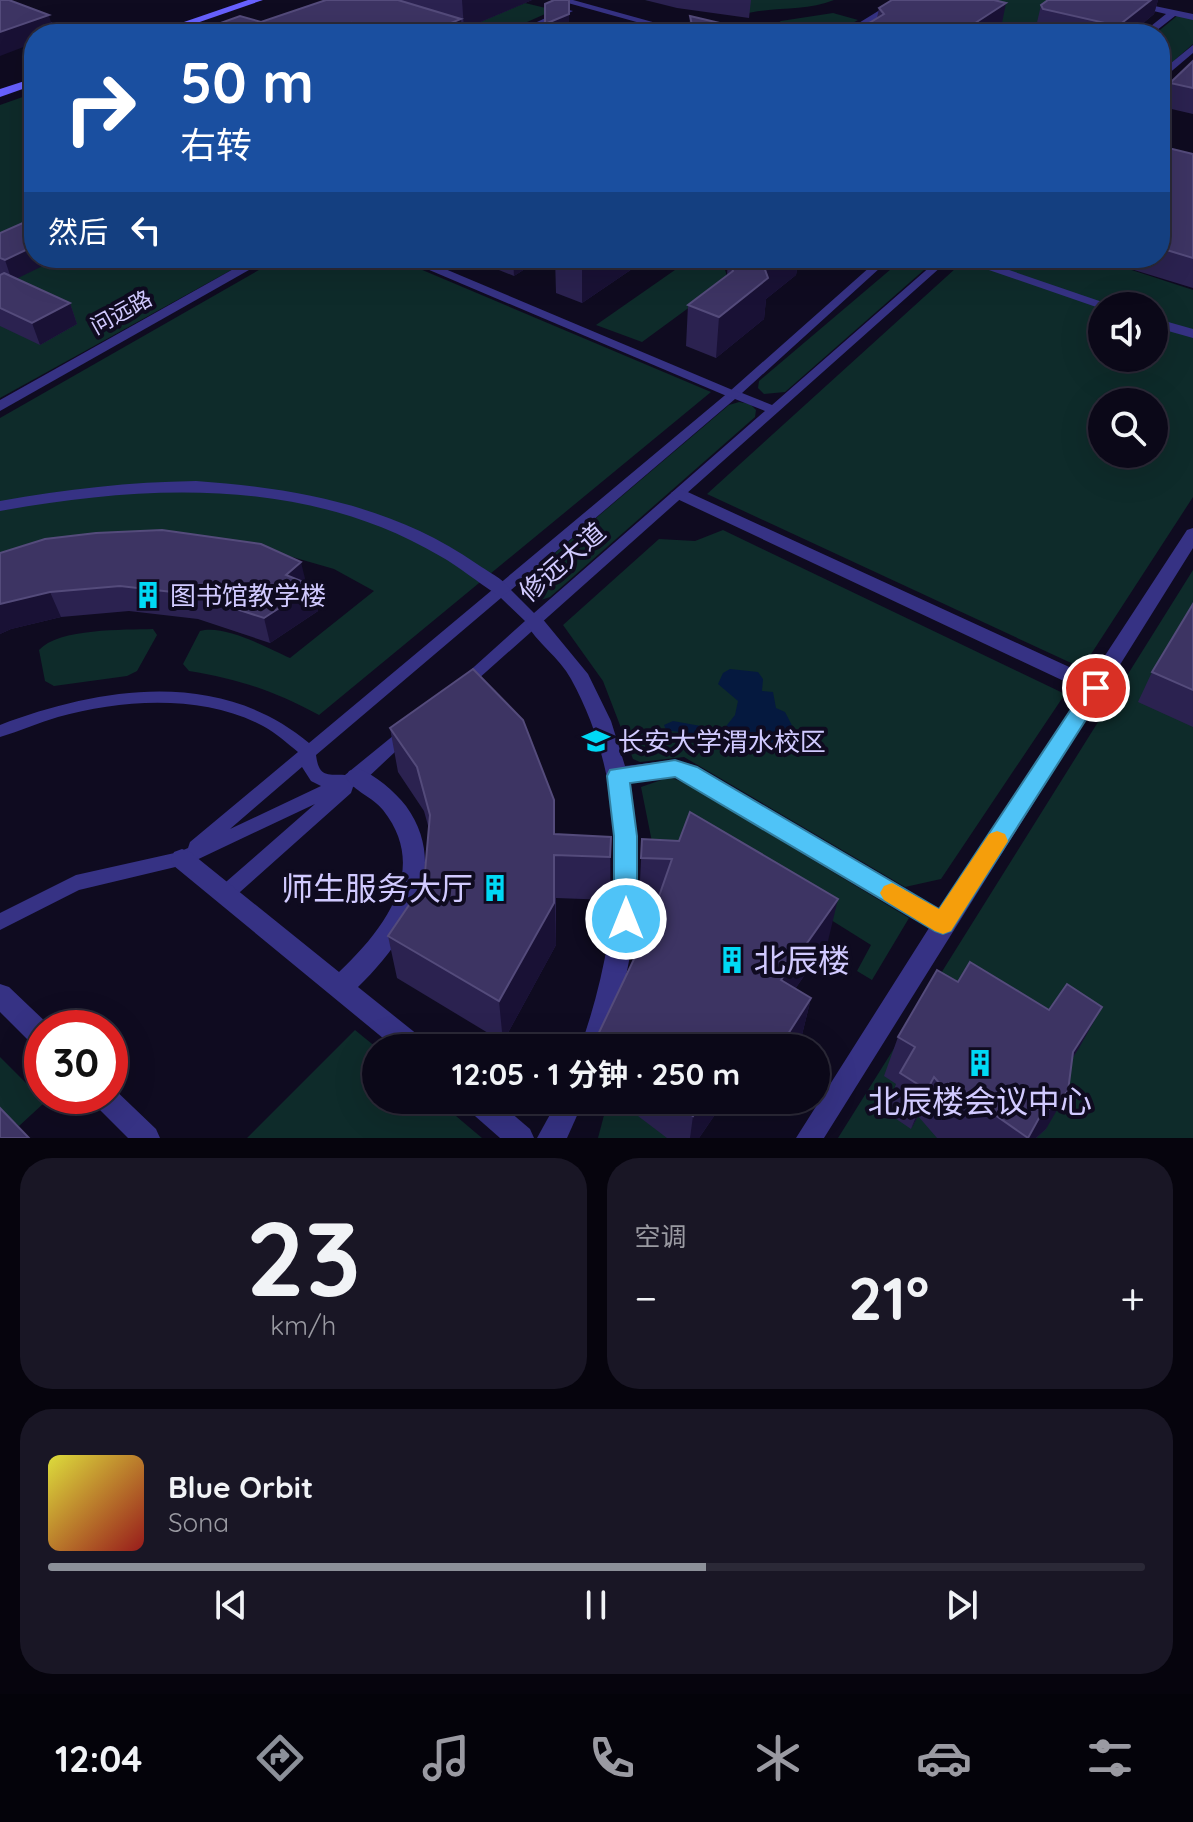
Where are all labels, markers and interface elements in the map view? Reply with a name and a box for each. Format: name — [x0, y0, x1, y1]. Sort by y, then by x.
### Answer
text: 50 m — [180, 47, 314, 117]
icon: right — [48, 56, 152, 160]
text: 右转 — [180, 122, 252, 167]
icon: left — [124, 208, 168, 252]
text: 然后 — [48, 213, 108, 251]
street label: 问远路 — [85, 284, 157, 340]
map controls — [1088, 292, 1168, 468]
button: sound — [1088, 292, 1168, 372]
button: search — [1088, 388, 1168, 468]
street label: 修远大道 — [512, 515, 612, 609]
place label: 图书馆教学楼 — [170, 579, 326, 612]
building icon: 图书馆教学楼 — [133, 580, 163, 610]
pin — [1062, 654, 1130, 722]
icon: arrive — [1074, 666, 1118, 710]
place label: 长安大学渭水校区 — [618, 725, 826, 758]
school or university icon: 长安大学渭水校区 — [581, 726, 611, 756]
place label: 师生服务大厅 — [281, 868, 473, 908]
building icon: 师生服务大厅 — [480, 873, 510, 903]
position arrow — [584, 877, 668, 961]
place label: 北辰楼 — [754, 940, 850, 980]
building icon: 北辰楼 — [717, 945, 747, 975]
speed limit sign: 30 — [24, 1010, 128, 1114]
building icon: 北辰楼会议中心 — [965, 1048, 995, 1078]
text: 12:05 · 1 分钟 · 250 m — [452, 1055, 740, 1093]
place label: 北辰楼会议中心 — [868, 1081, 1092, 1121]
text: 23 — [246, 1192, 361, 1322]
text: 空调 — [635, 1220, 687, 1253]
text: 21° — [848, 1260, 929, 1335]
text: − — [635, 1270, 657, 1325]
text: + — [1120, 1270, 1145, 1325]
text: km/h — [270, 1309, 336, 1342]
text: Blue Orbit — [168, 1468, 313, 1506]
text: Sona — [168, 1506, 229, 1539]
icon: previous — [209, 1583, 253, 1627]
icon: pause — [574, 1583, 618, 1627]
icon: next — [940, 1583, 984, 1627]
icon: directions — [252, 1730, 308, 1786]
icon: music — [418, 1730, 474, 1786]
icon: phone — [584, 1730, 640, 1786]
icon: climate — [750, 1730, 806, 1786]
icon: car — [916, 1730, 972, 1786]
icon: filters — [1082, 1730, 1138, 1786]
text: 12:04 — [55, 1736, 143, 1781]

